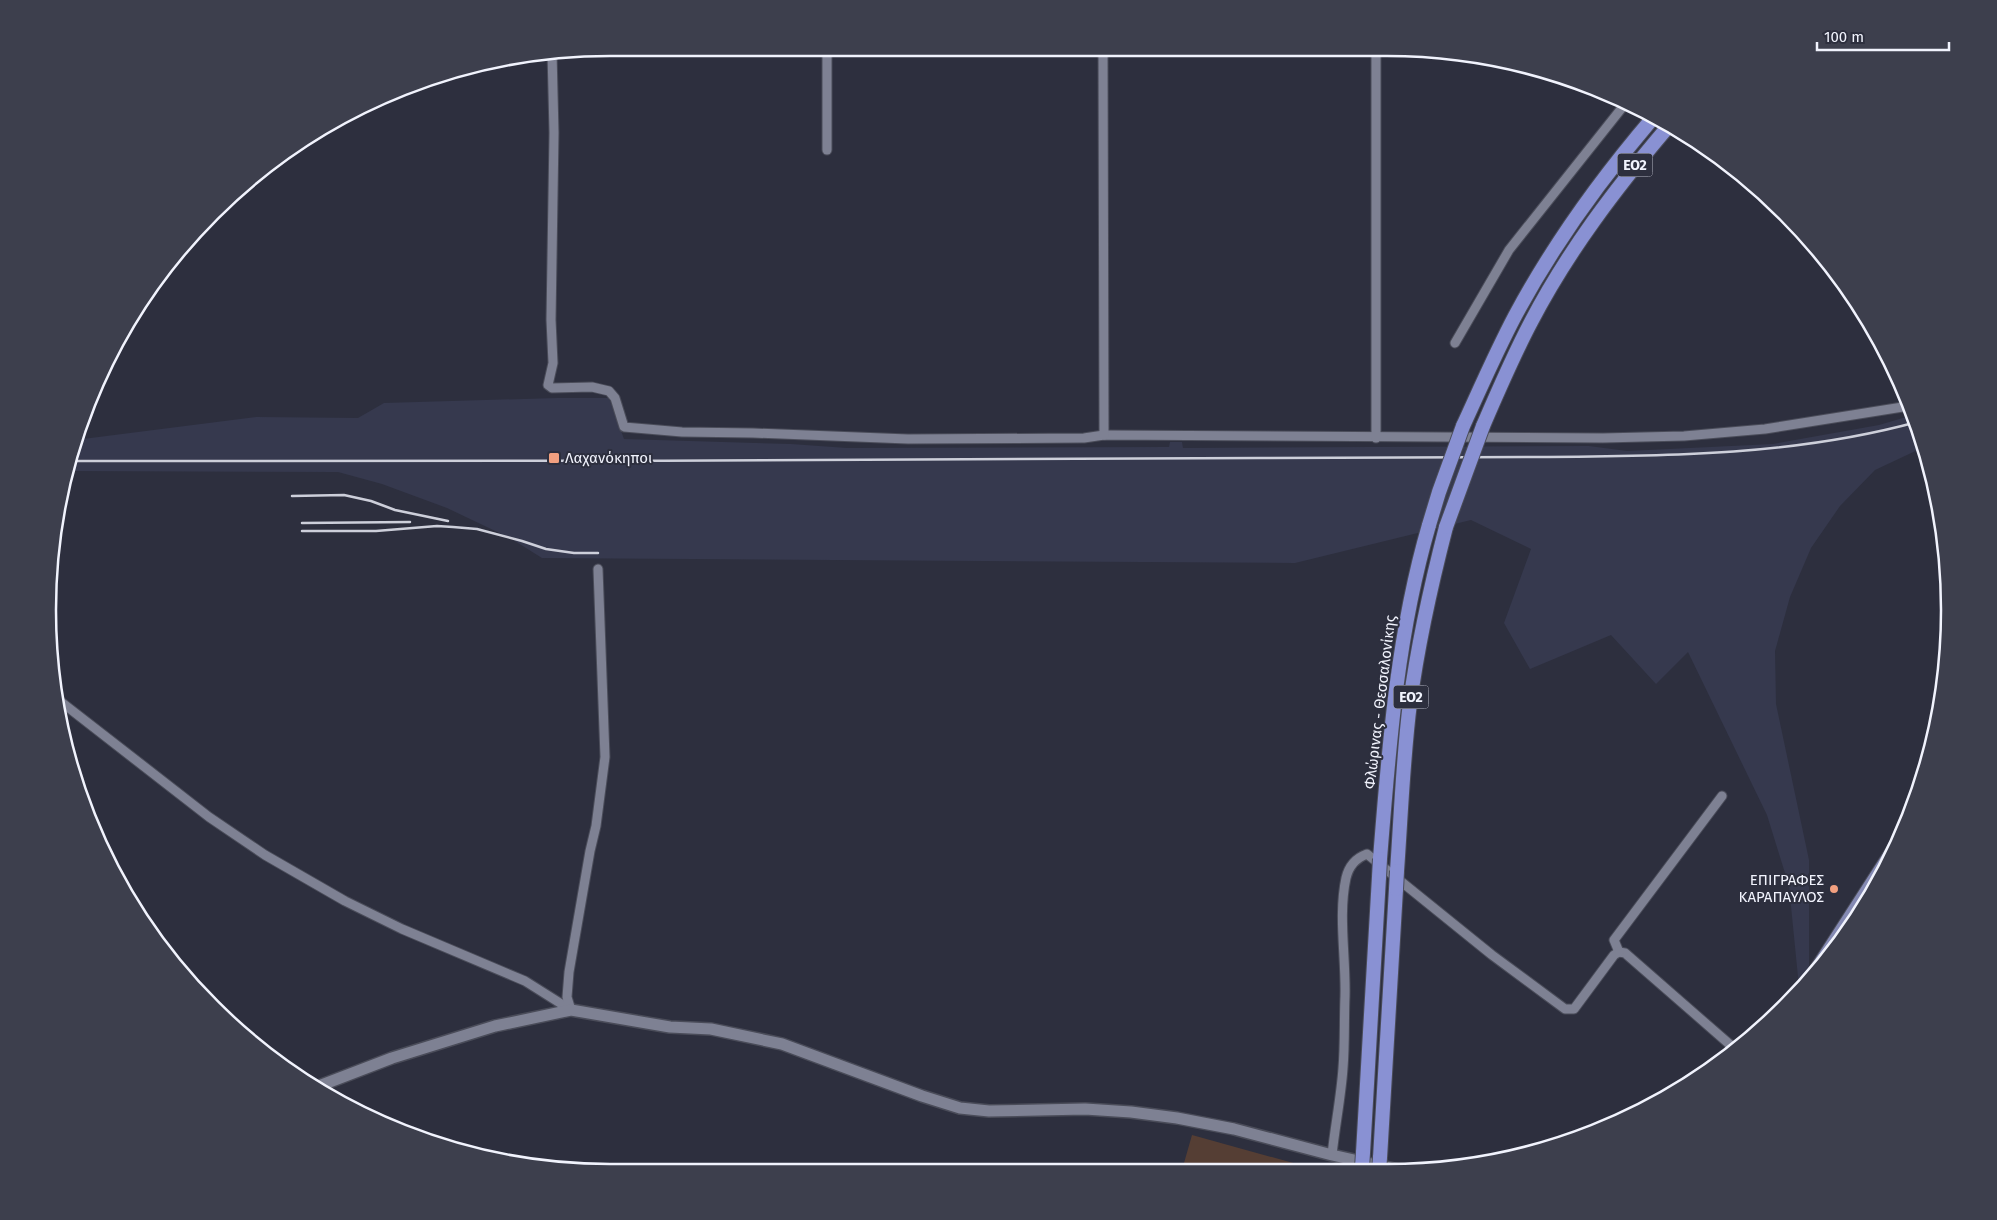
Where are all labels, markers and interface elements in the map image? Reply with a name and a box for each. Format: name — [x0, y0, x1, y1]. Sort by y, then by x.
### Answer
scale bar — [1817, 20, 1950, 52]
text: 100 m — [1824, 28, 1864, 46]
road number: ΕΟ2 — [1618, 154, 1652, 176]
place label: Λαχανόκηποι — [565, 449, 652, 467]
marker: Λαχανόκηποι — [547, 451, 561, 465]
street label: Φλώρινας - Θεσσαλονίκης — [1360, 614, 1400, 790]
road number: ΕΟ2 — [1394, 686, 1428, 709]
place label: ΕΠΙΓΡΑΦΕΣ ΚΑΡΑΠΑΥΛΟΣ — [1739, 871, 1824, 906]
marker: ΕΠΙΓΡΑΦΕΣ ΚΑΡΑΠΑΥΛΟΣ — [1828, 883, 1840, 895]

